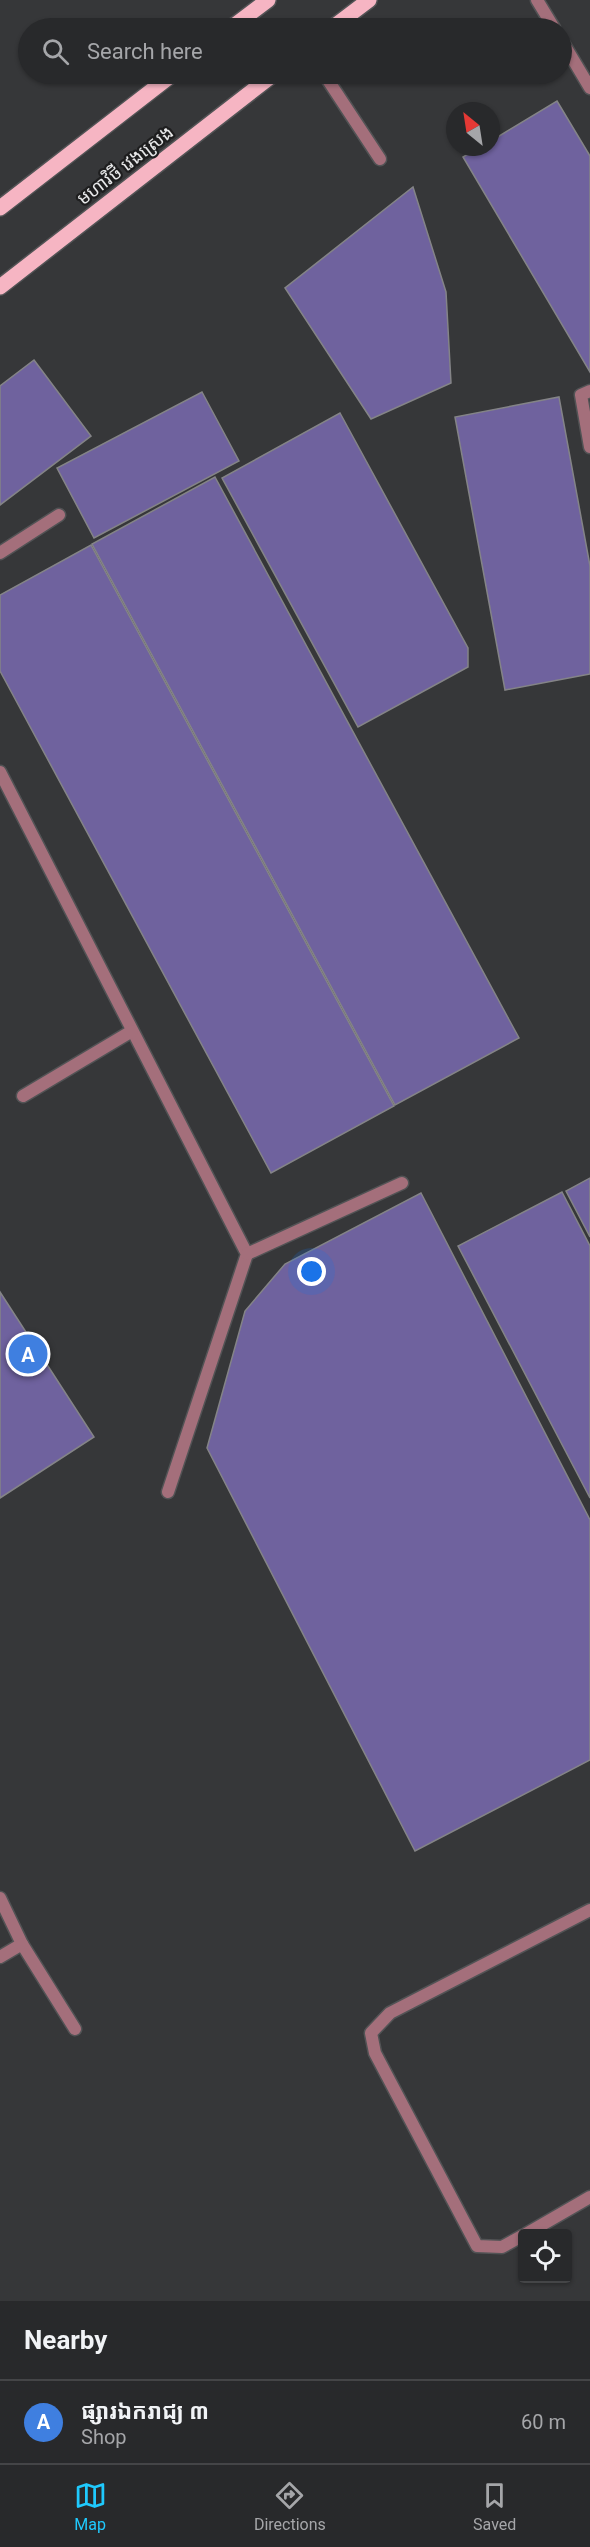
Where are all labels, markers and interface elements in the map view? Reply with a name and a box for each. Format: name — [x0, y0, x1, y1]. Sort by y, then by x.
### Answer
search box — [18, 18, 572, 84]
icon: search — [39, 35, 72, 68]
text: Search here — [87, 39, 203, 64]
north arrow — [446, 102, 500, 156]
street label: មហាវិថី វេងស្រេង — [72, 121, 178, 210]
your location — [297, 1257, 326, 1286]
pin: A — [9, 1332, 48, 1376]
map controls — [518, 2229, 572, 2283]
button: locate — [518, 2229, 572, 2283]
text: Nearby — [24, 2325, 107, 2355]
text: ផ្សារឯករាជ្យ ៣ — [81, 2399, 209, 2424]
text: A — [37, 2410, 50, 2434]
text: 60 m — [521, 2410, 566, 2434]
text: Shop — [81, 2425, 127, 2449]
tab: Map — [74, 2479, 107, 2534]
tab: Directions — [254, 2479, 326, 2534]
tab: Saved — [473, 2479, 516, 2534]

